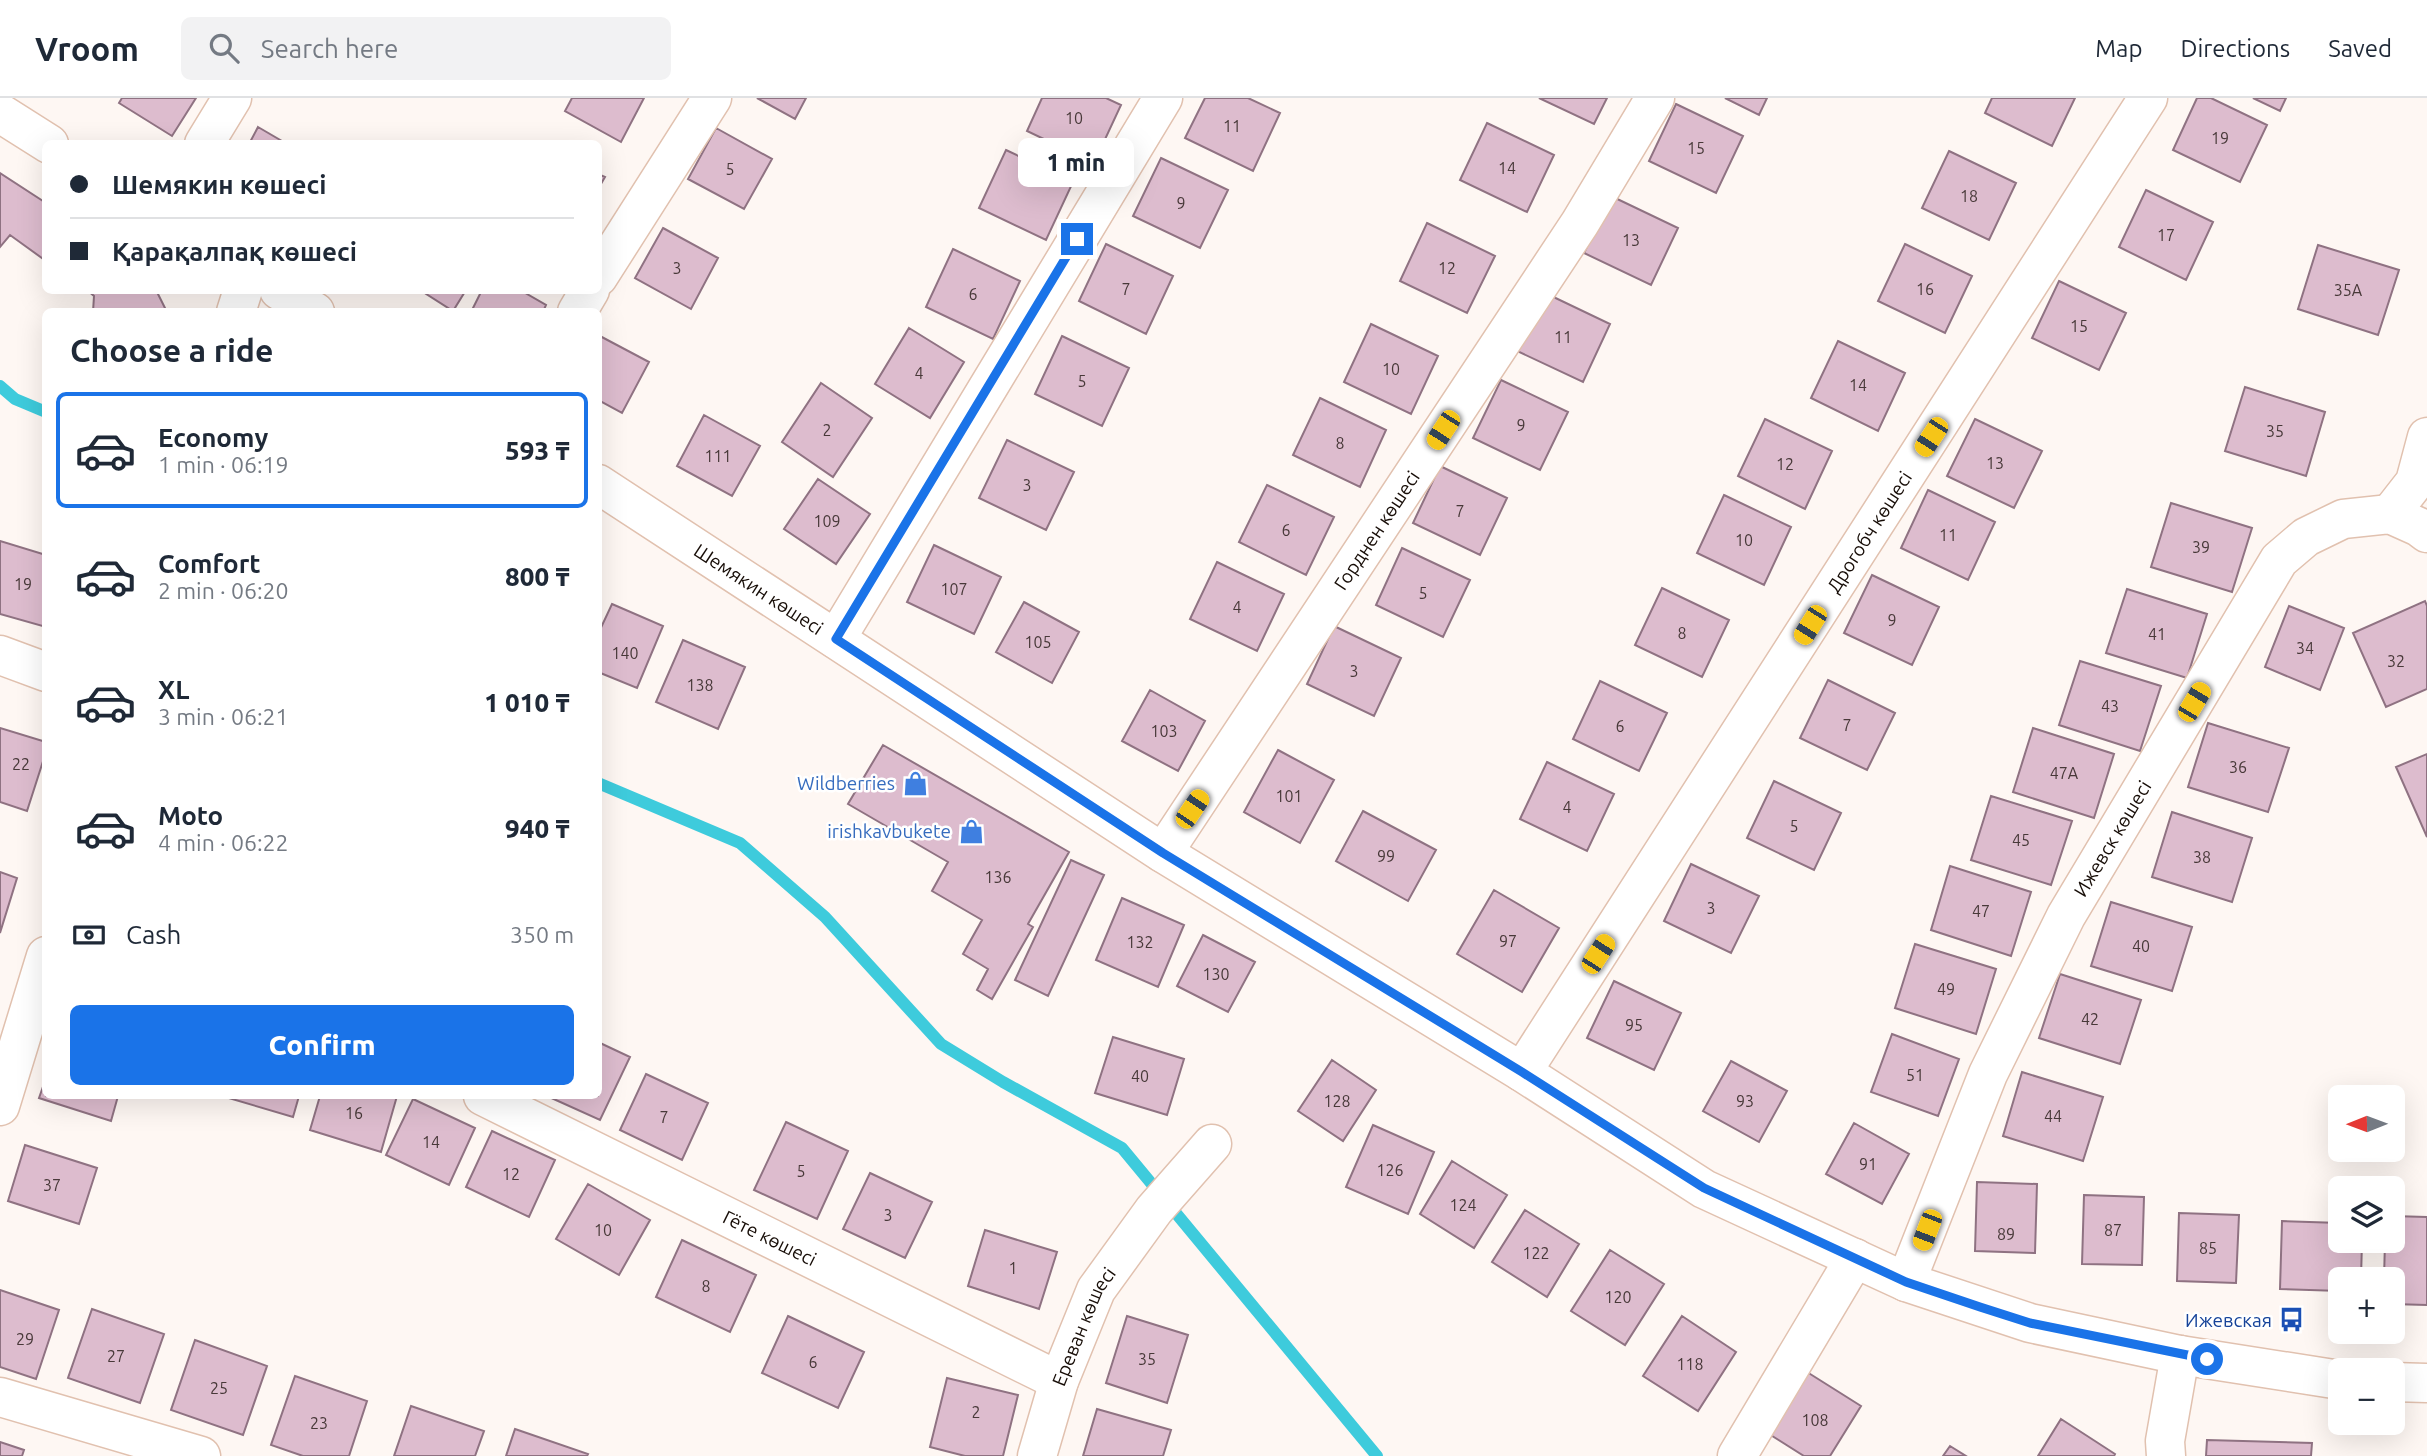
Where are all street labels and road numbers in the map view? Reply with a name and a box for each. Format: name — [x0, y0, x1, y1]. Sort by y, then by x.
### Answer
street label: Горднен көшесі — [1329, 467, 1424, 594]
street label: Дрогобч көшесі — [1822, 467, 1916, 597]
street label: Шемякин көшесі — [690, 539, 827, 639]
street label: Ижевск көшесі — [2069, 777, 2155, 901]
street label: Гёте көшесі — [720, 1206, 820, 1270]
street label: Ереван көшесі — [1047, 1263, 1120, 1389]

